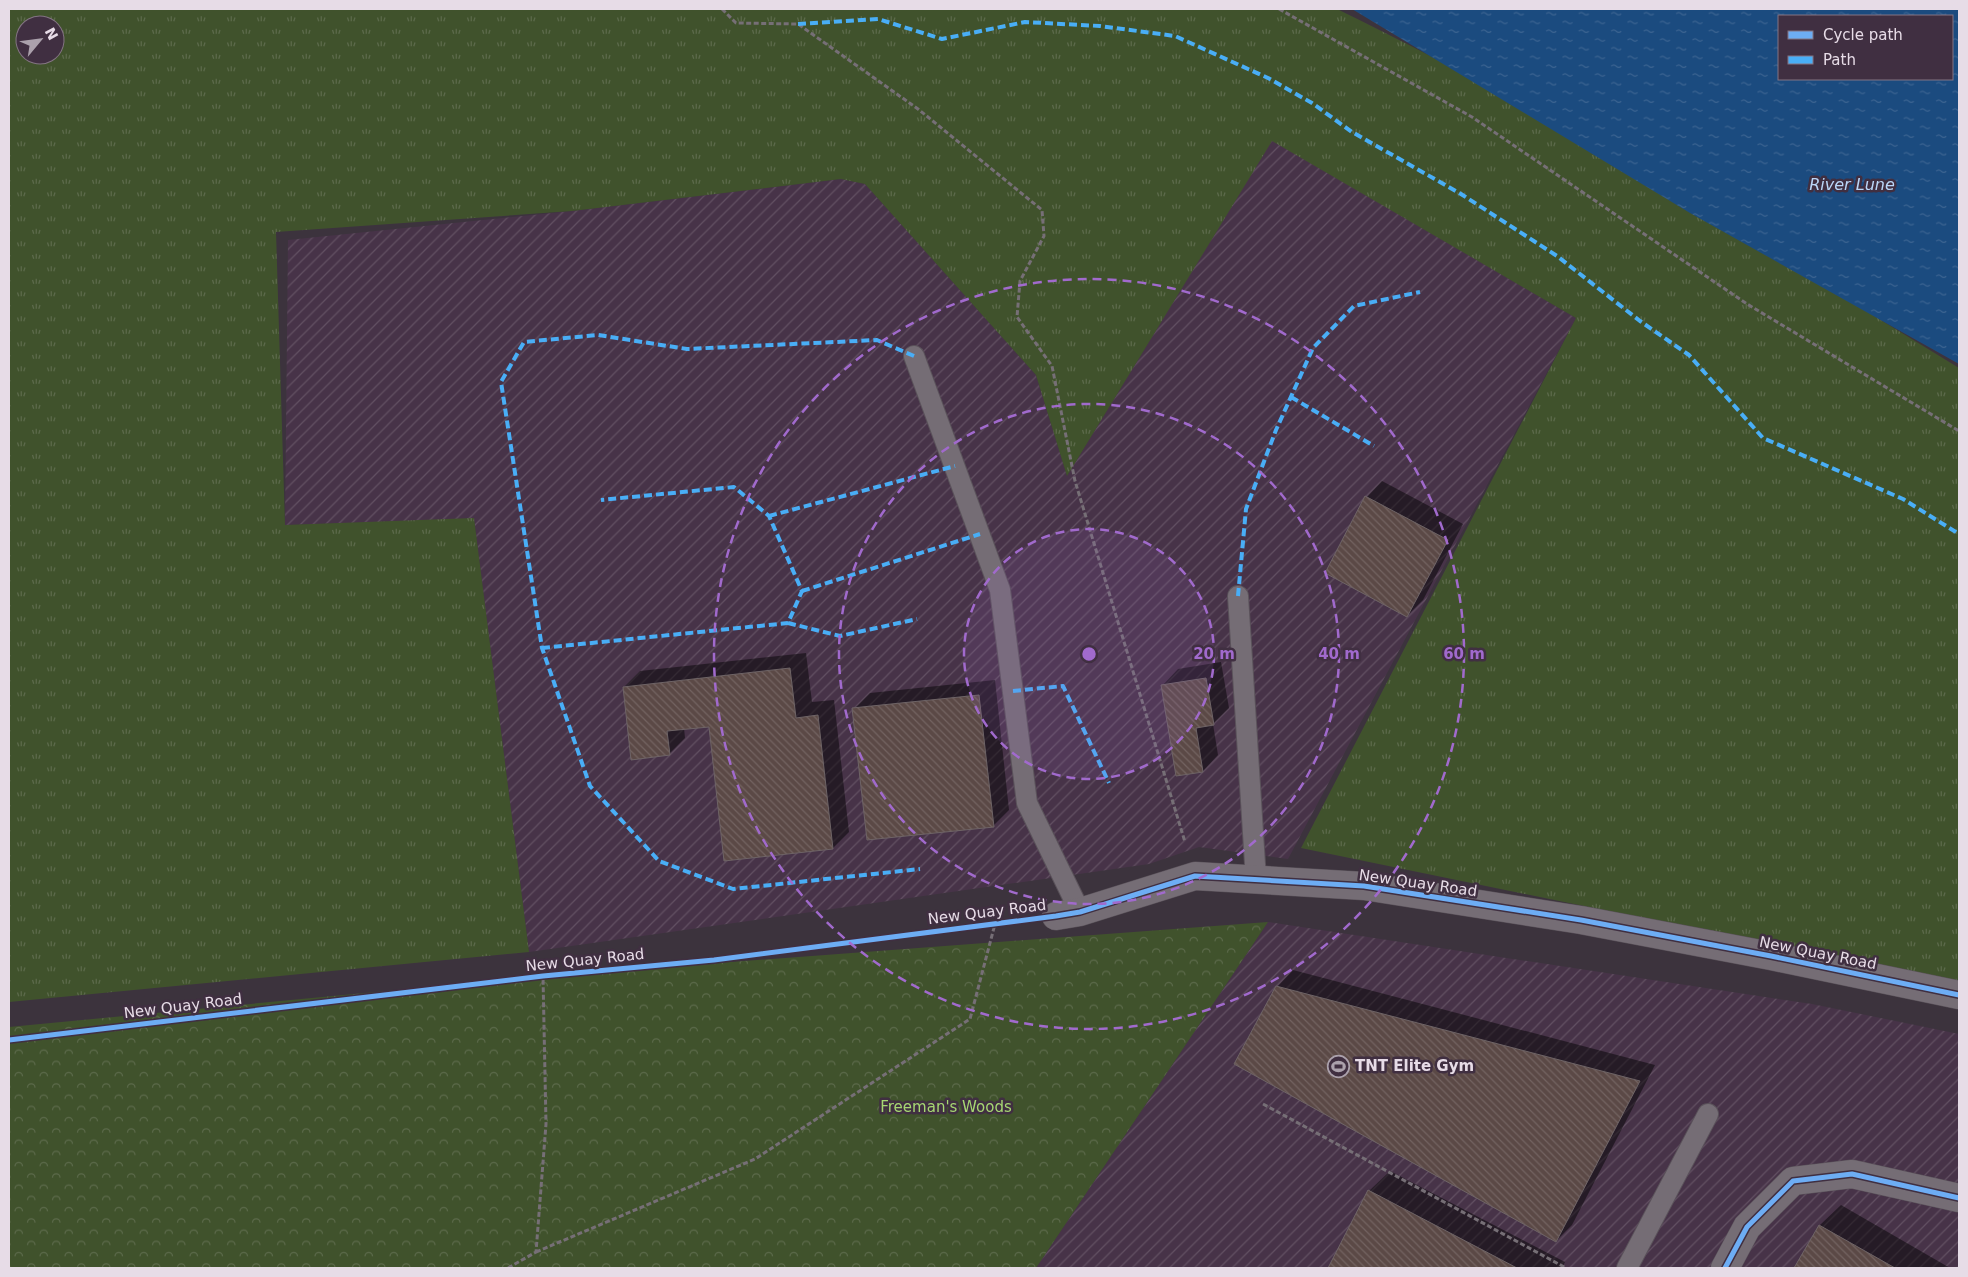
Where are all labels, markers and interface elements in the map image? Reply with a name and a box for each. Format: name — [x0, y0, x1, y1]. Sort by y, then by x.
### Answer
north arrow — [15, 15, 65, 65]
legend — [1778, 15, 1953, 80]
text: N — [42, 25, 61, 43]
text: Cycle path — [1823, 26, 1903, 44]
text: Path — [1823, 51, 1856, 69]
water label: River Lune — [1809, 175, 1895, 194]
centre of rings — [1080, 645, 1098, 663]
text: 20 m — [1193, 645, 1235, 663]
text: 40 m — [1318, 645, 1360, 663]
text: 60 m — [1443, 645, 1485, 663]
street label: New Quay Road — [1358, 866, 1478, 900]
street label: New Quay Road — [927, 896, 1047, 928]
street label: New Quay Road — [1758, 933, 1878, 973]
street label: New Quay Road — [525, 945, 645, 975]
street label: New Quay Road — [123, 990, 243, 1022]
sports icon: TNT Elite Gym — [1327, 1054, 1351, 1078]
place label: TNT Elite Gym — [1355, 1057, 1474, 1075]
park label: Freeman's Woods — [880, 1098, 1012, 1116]

